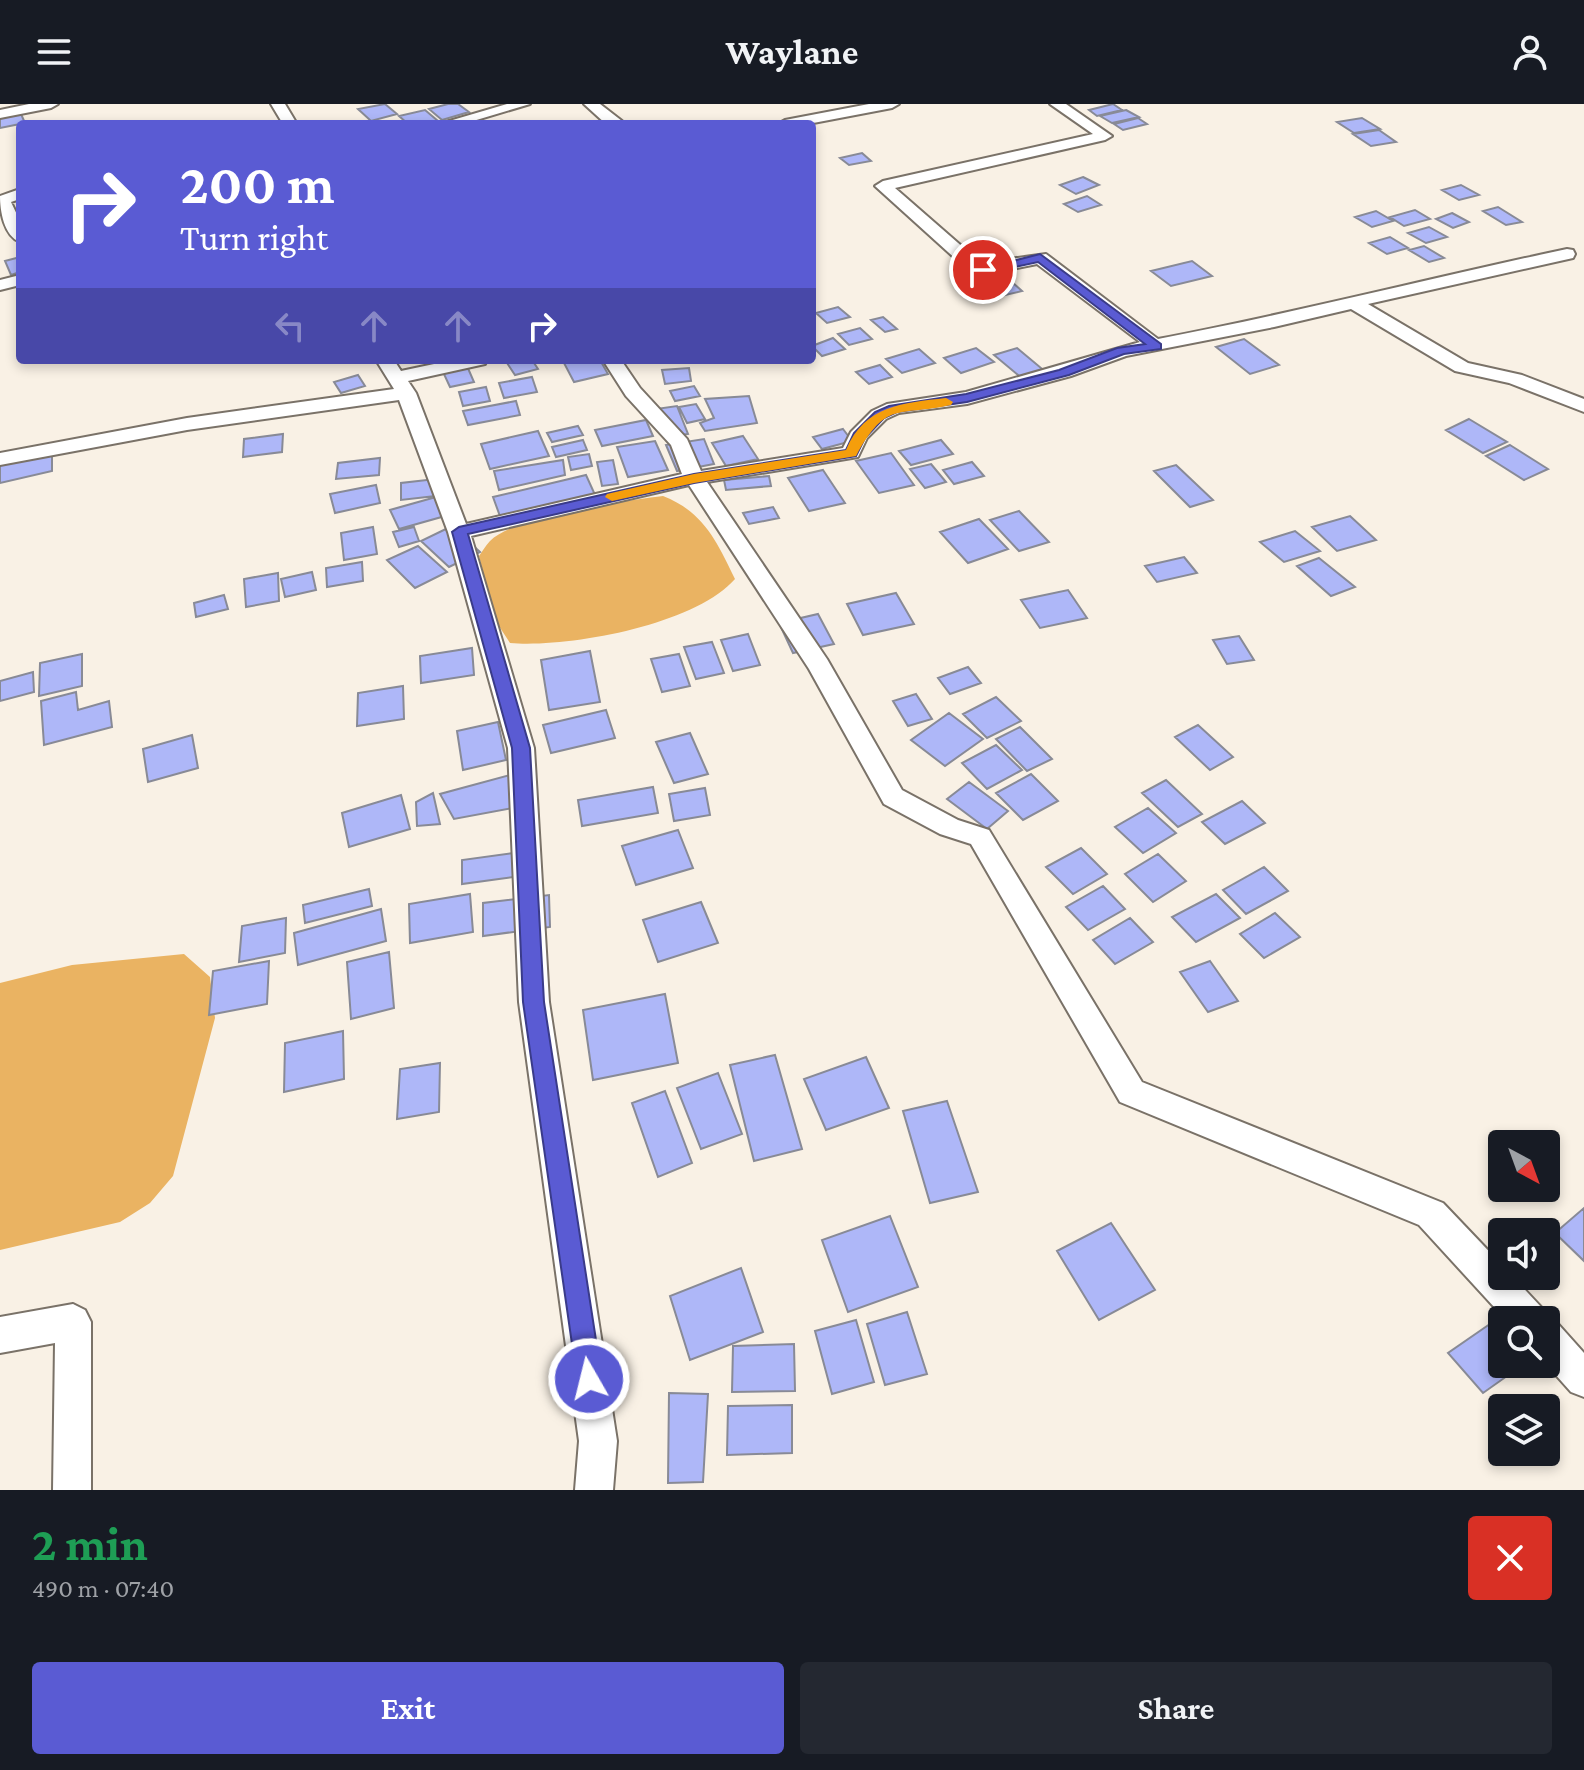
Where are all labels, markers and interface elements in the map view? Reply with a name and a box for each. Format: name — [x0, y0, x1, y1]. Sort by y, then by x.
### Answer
icon: menu — [32, 30, 76, 74]
icon: person — [1508, 30, 1552, 74]
text: Waylane — [726, 32, 858, 72]
icon: right — [48, 152, 152, 256]
text: 200 m — [180, 153, 335, 215]
text: Turn right — [180, 218, 328, 258]
pin — [949, 236, 1017, 304]
icon: arrive — [961, 248, 1005, 292]
icon: left — [268, 304, 312, 348]
icon: ahead — [352, 304, 396, 348]
icon: ahead — [436, 304, 480, 348]
icon: right — [520, 304, 564, 348]
north arrow — [1488, 1130, 1560, 1202]
map controls — [1488, 1130, 1560, 1466]
button: sound — [1488, 1218, 1560, 1290]
button: search — [1488, 1306, 1560, 1378]
position arrow — [547, 1337, 631, 1421]
button: layers — [1488, 1394, 1560, 1466]
button: close — [1468, 1516, 1552, 1600]
text: 2 min — [32, 1517, 148, 1570]
text: 490 m · 07:40 — [32, 1574, 174, 1603]
button: Exit — [32, 1662, 784, 1754]
button: Share — [800, 1662, 1552, 1754]

